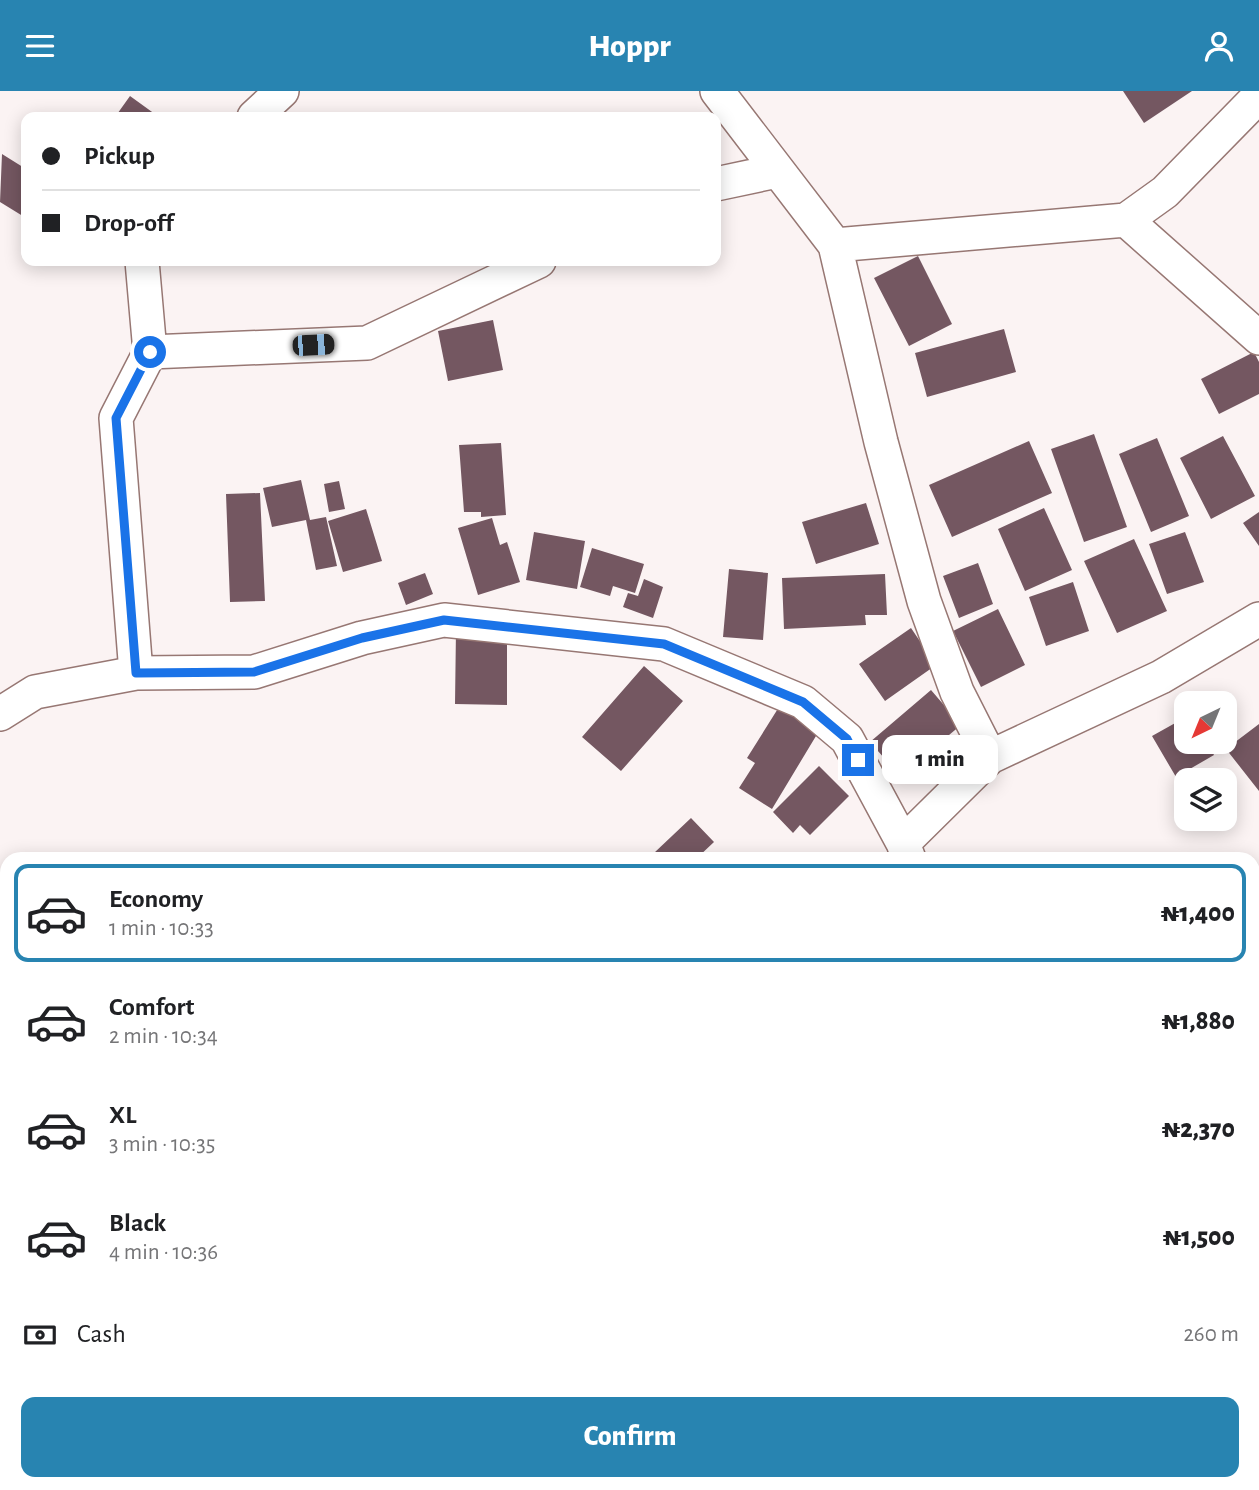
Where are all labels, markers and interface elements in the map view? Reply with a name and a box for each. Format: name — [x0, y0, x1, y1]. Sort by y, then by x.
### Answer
icon: menu — [21, 27, 59, 65]
icon: person — [1200, 27, 1238, 65]
text: Hoppr — [588, 30, 671, 62]
text: Pickup — [84, 143, 155, 169]
text: Drop-off — [84, 210, 173, 236]
car — [292, 333, 335, 357]
route start — [134, 336, 166, 368]
north arrow — [1174, 691, 1237, 754]
map controls — [1174, 691, 1237, 831]
callout: 1 min — [882, 735, 998, 785]
route end — [842, 744, 874, 776]
text: 1 min — [916, 748, 964, 771]
button: layers — [1174, 768, 1237, 831]
icon: car — [25, 882, 88, 945]
text: Economy — [109, 886, 203, 912]
text: ₦1,400 — [1161, 900, 1235, 926]
text: 1 min · 10:33 — [109, 917, 214, 940]
icon: car — [25, 990, 88, 1053]
text: Comfort — [109, 994, 194, 1020]
text: ₦1,880 — [1161, 1008, 1235, 1034]
text: 2 min · 10:34 — [109, 1025, 218, 1048]
icon: car — [25, 1098, 88, 1161]
text: XL — [109, 1102, 136, 1128]
text: ₦2,370 — [1162, 1116, 1235, 1142]
text: 3 min · 10:35 — [109, 1133, 215, 1156]
icon: car — [25, 1206, 88, 1269]
text: Black — [109, 1210, 166, 1236]
text: ₦1,500 — [1163, 1224, 1235, 1250]
text: 4 min · 10:36 — [109, 1241, 218, 1264]
icon: cash — [21, 1316, 59, 1354]
text: Cash — [77, 1321, 126, 1347]
text: 260 m — [1183, 1323, 1239, 1346]
button: Confirm — [21, 1397, 1239, 1477]

